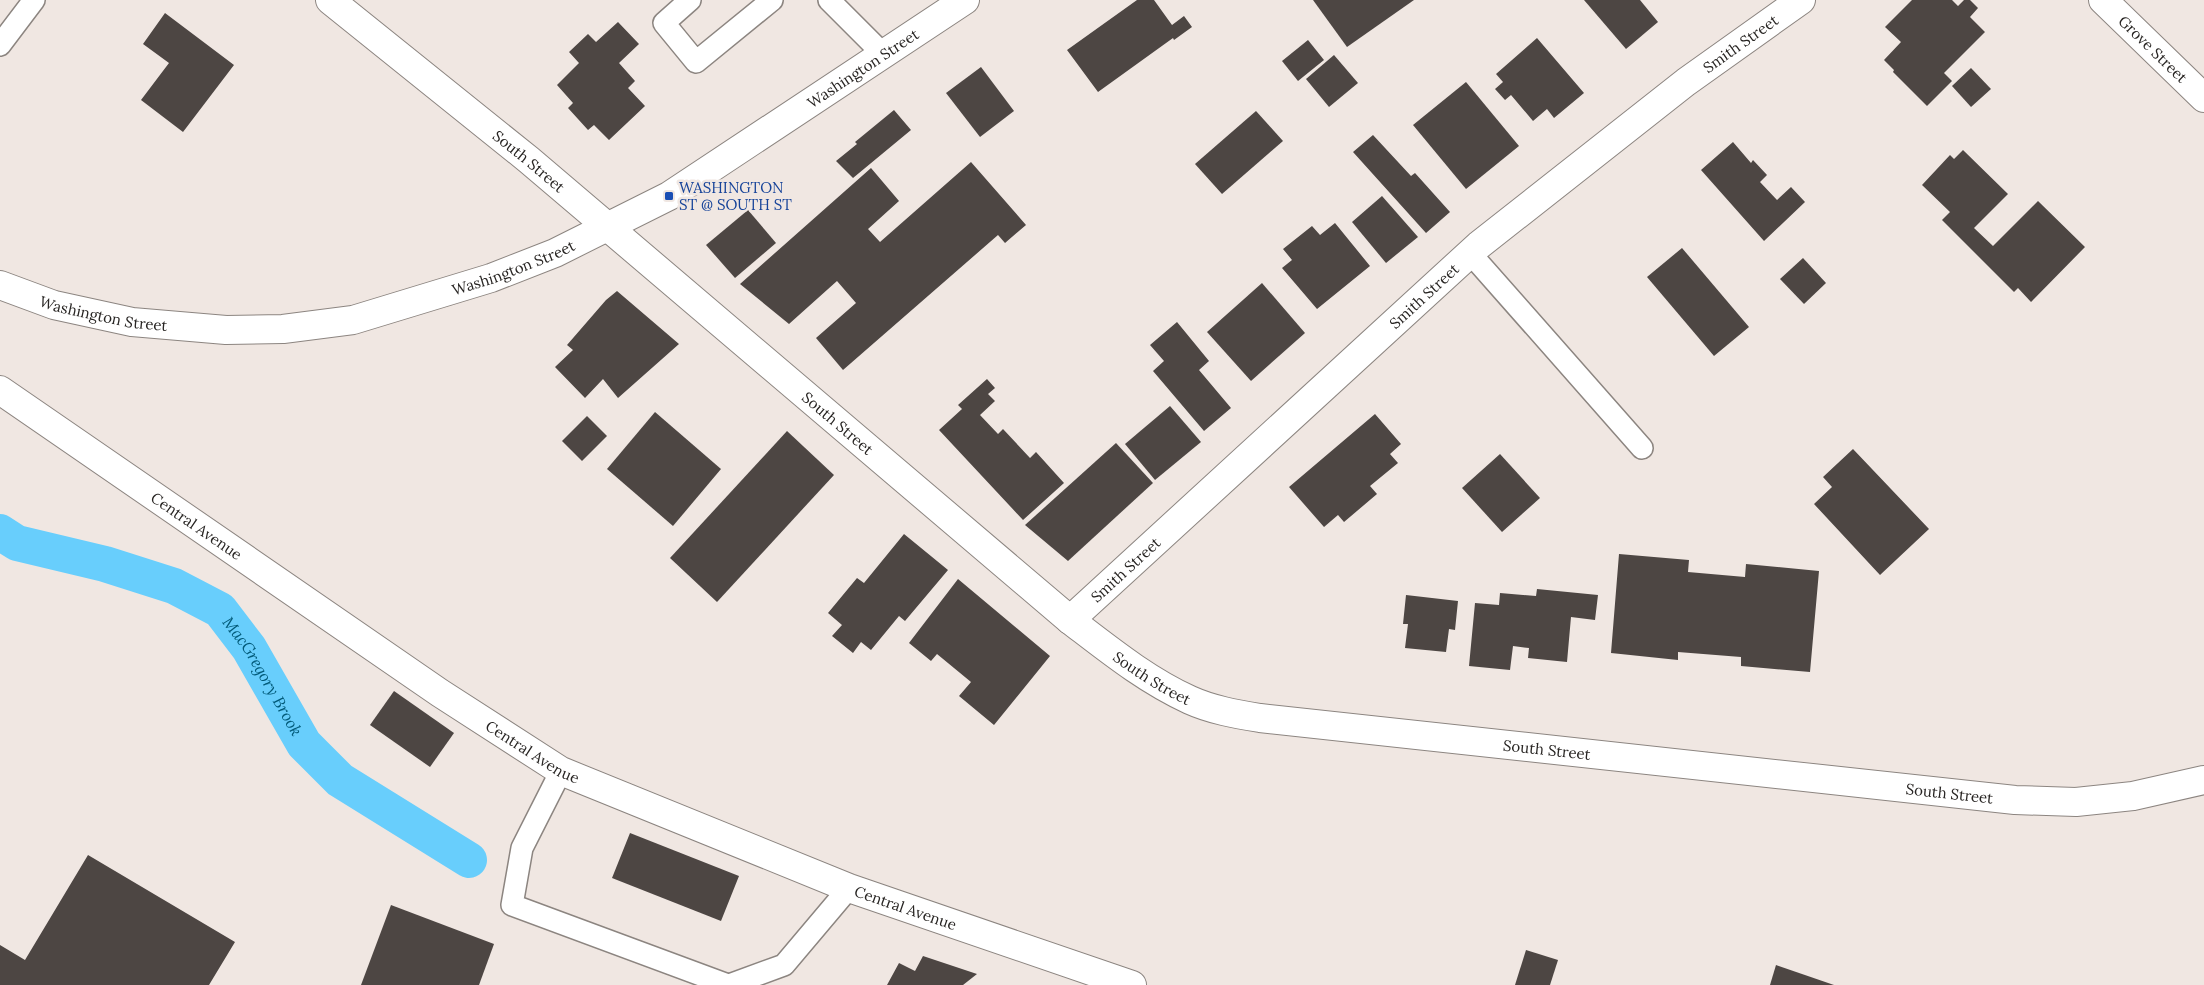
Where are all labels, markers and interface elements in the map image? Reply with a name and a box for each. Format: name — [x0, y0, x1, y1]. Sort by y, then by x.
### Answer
street label: Smith Street — [1699, 10, 1782, 76]
street label: Grove Street — [2115, 11, 2192, 87]
street label: Washington Street — [803, 24, 922, 112]
street label: South Street — [489, 126, 569, 196]
place label: WASHINGTON ST @ SOUTH ST — [679, 178, 792, 214]
marker: WASHINGTON ST @ SOUTH ST — [663, 190, 675, 202]
street label: Washington Street — [449, 235, 578, 299]
street label: Smith Street — [1385, 259, 1463, 332]
street label: Washington Street — [37, 291, 168, 334]
street label: South Street — [799, 387, 878, 459]
street label: Central Avenue — [148, 487, 246, 564]
street label: Smith Street — [1087, 533, 1164, 606]
water label: MacGregory Brook — [219, 613, 307, 739]
street label: South Street — [1110, 647, 1194, 709]
street label: Central Avenue — [482, 716, 582, 787]
street label: South Street — [1502, 735, 1592, 763]
street label: South Street — [1905, 779, 1994, 807]
street label: Central Avenue — [852, 881, 959, 934]

